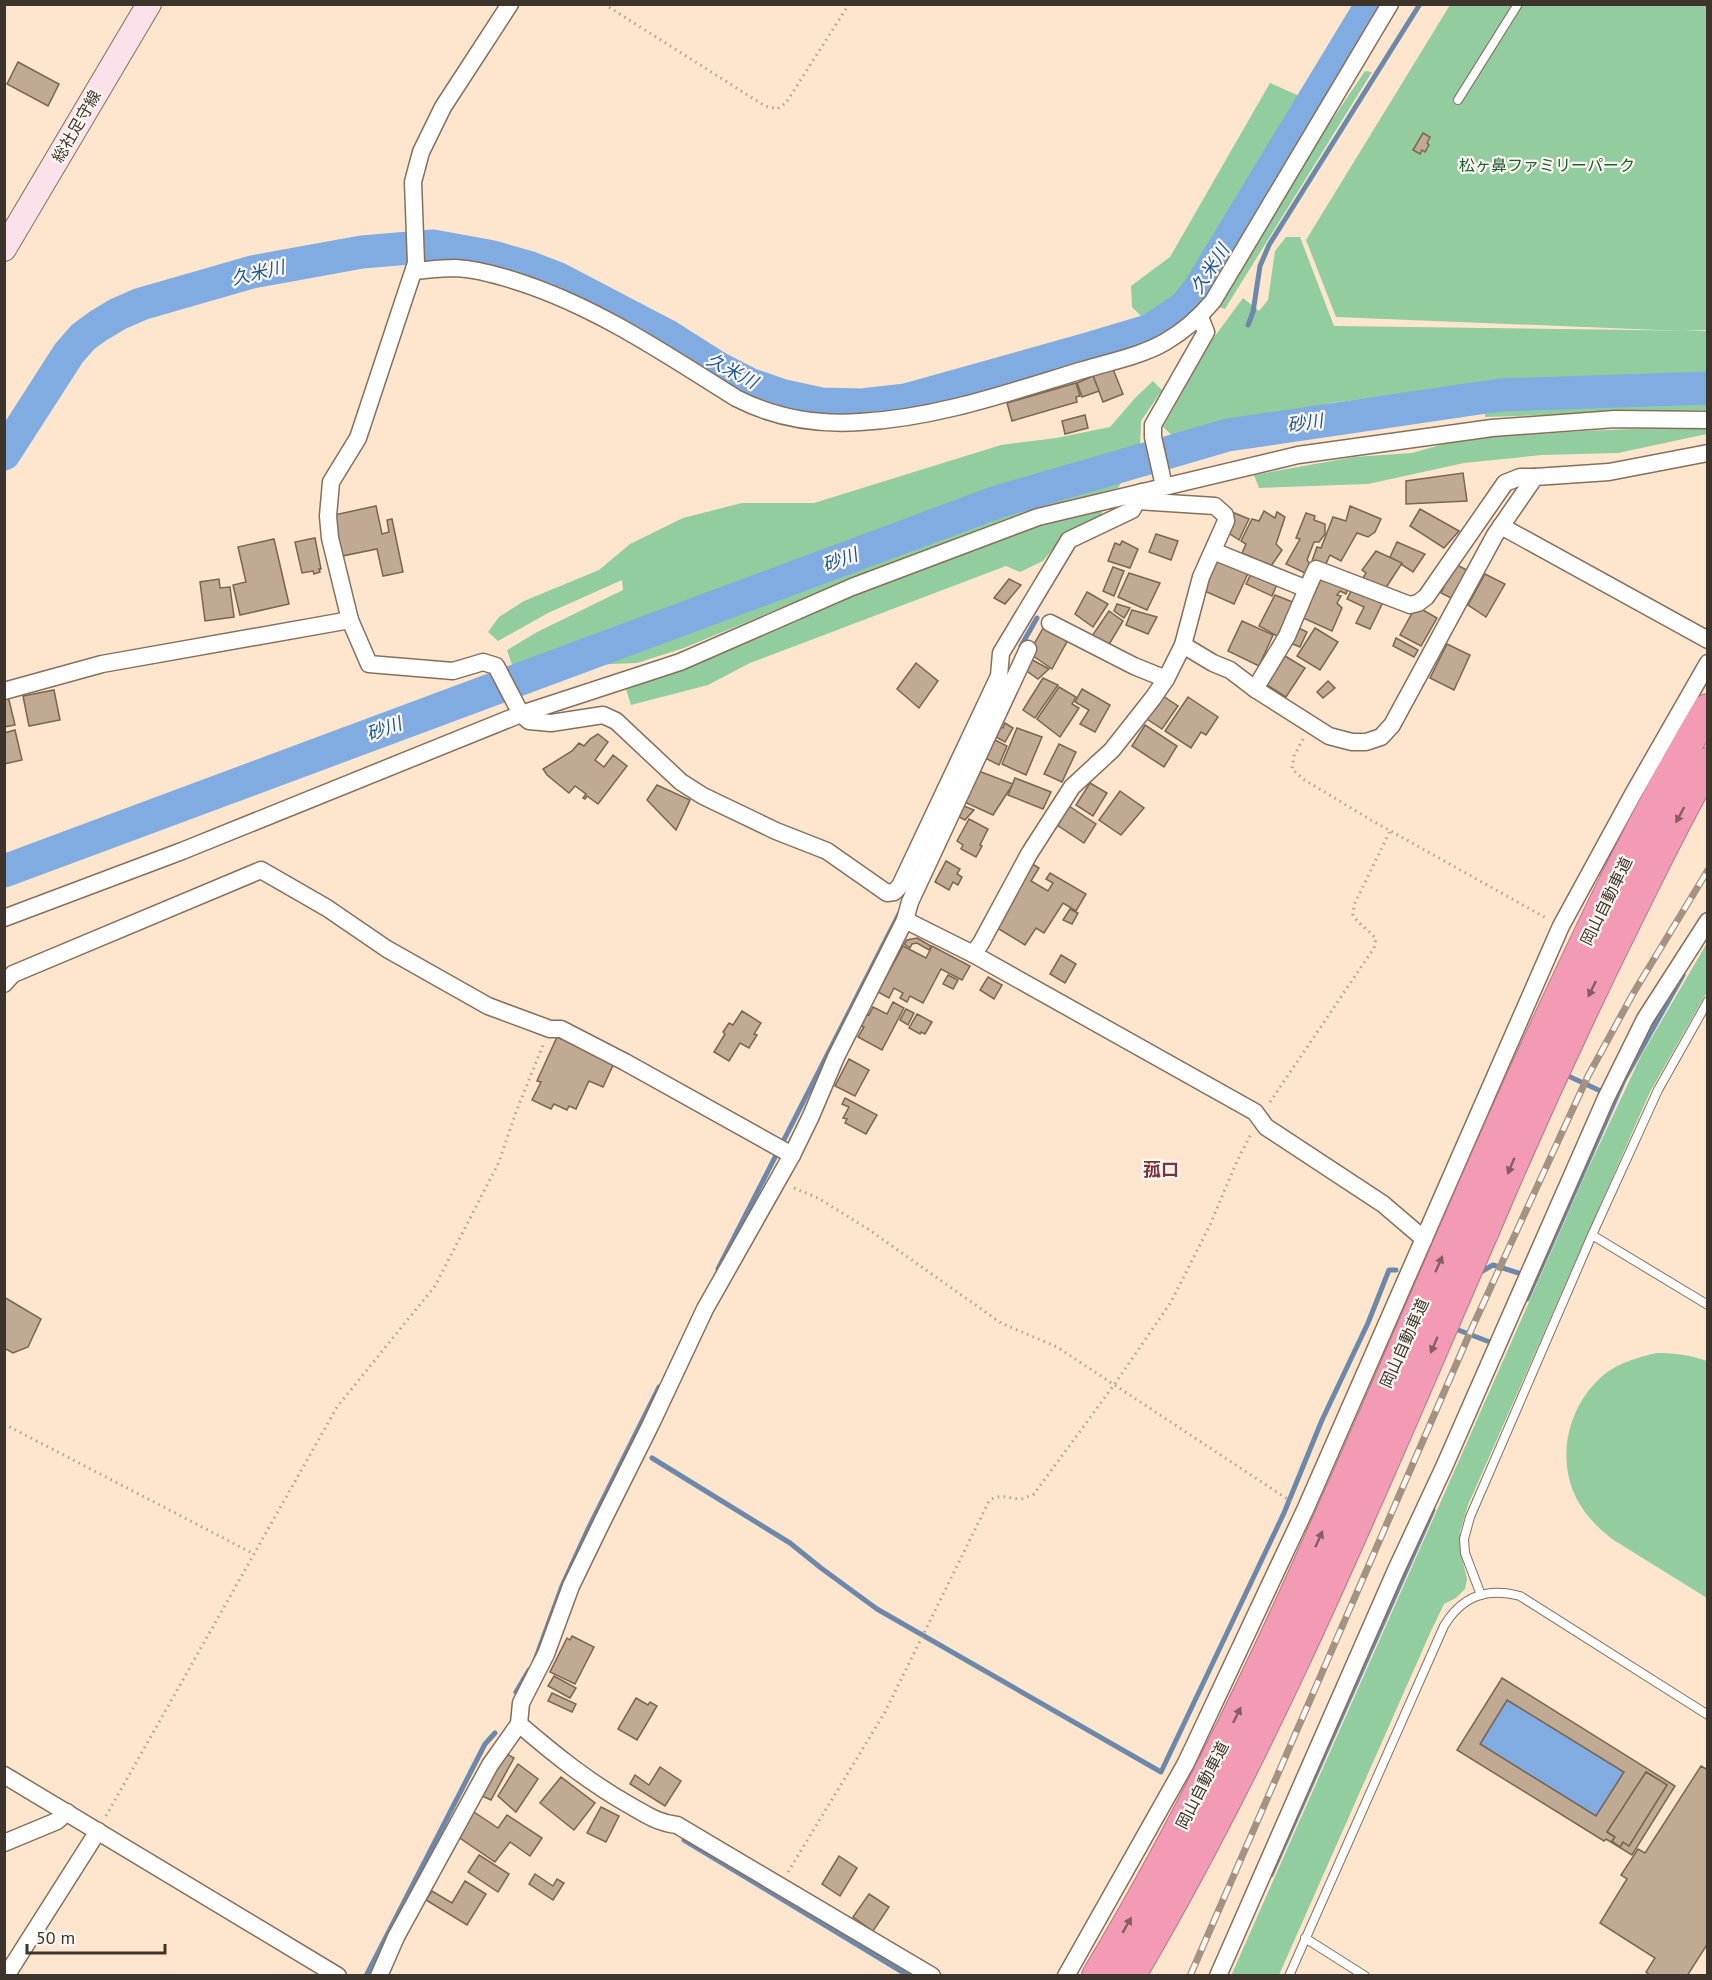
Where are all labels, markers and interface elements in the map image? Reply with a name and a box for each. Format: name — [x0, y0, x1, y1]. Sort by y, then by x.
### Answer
street label: 総社足守線 — [47, 86, 105, 166]
park label: 松ヶ鼻ファミリーパーク — [1459, 155, 1635, 175]
water label: 久米川 — [1185, 238, 1235, 298]
water label: 久米川 — [229, 255, 289, 290]
water label: 久米川 — [703, 348, 763, 394]
water label: 砂川 — [1286, 408, 1326, 436]
water label: 砂川 — [819, 542, 863, 576]
water label: 砂川 — [363, 711, 407, 745]
one-way arrow — [1675, 807, 1685, 824]
street label: 岡山自動車道 — [1576, 853, 1636, 949]
one-way arrow — [1588, 981, 1597, 998]
district label: 菰口 — [1143, 1158, 1179, 1181]
one-way arrow — [1507, 1158, 1516, 1175]
one-way arrow — [1435, 1255, 1444, 1272]
street label: 岡山自動車道 — [1375, 1295, 1433, 1391]
one-way arrow — [1429, 1337, 1439, 1355]
one-way arrow — [1314, 1529, 1324, 1547]
one-way arrow — [1233, 1707, 1242, 1724]
street label: 岡山自動車道 — [1171, 1738, 1233, 1832]
scale bar — [27, 1917, 165, 1955]
one-way arrow — [1122, 1917, 1133, 1933]
text: 50 m — [36, 1926, 75, 1949]

